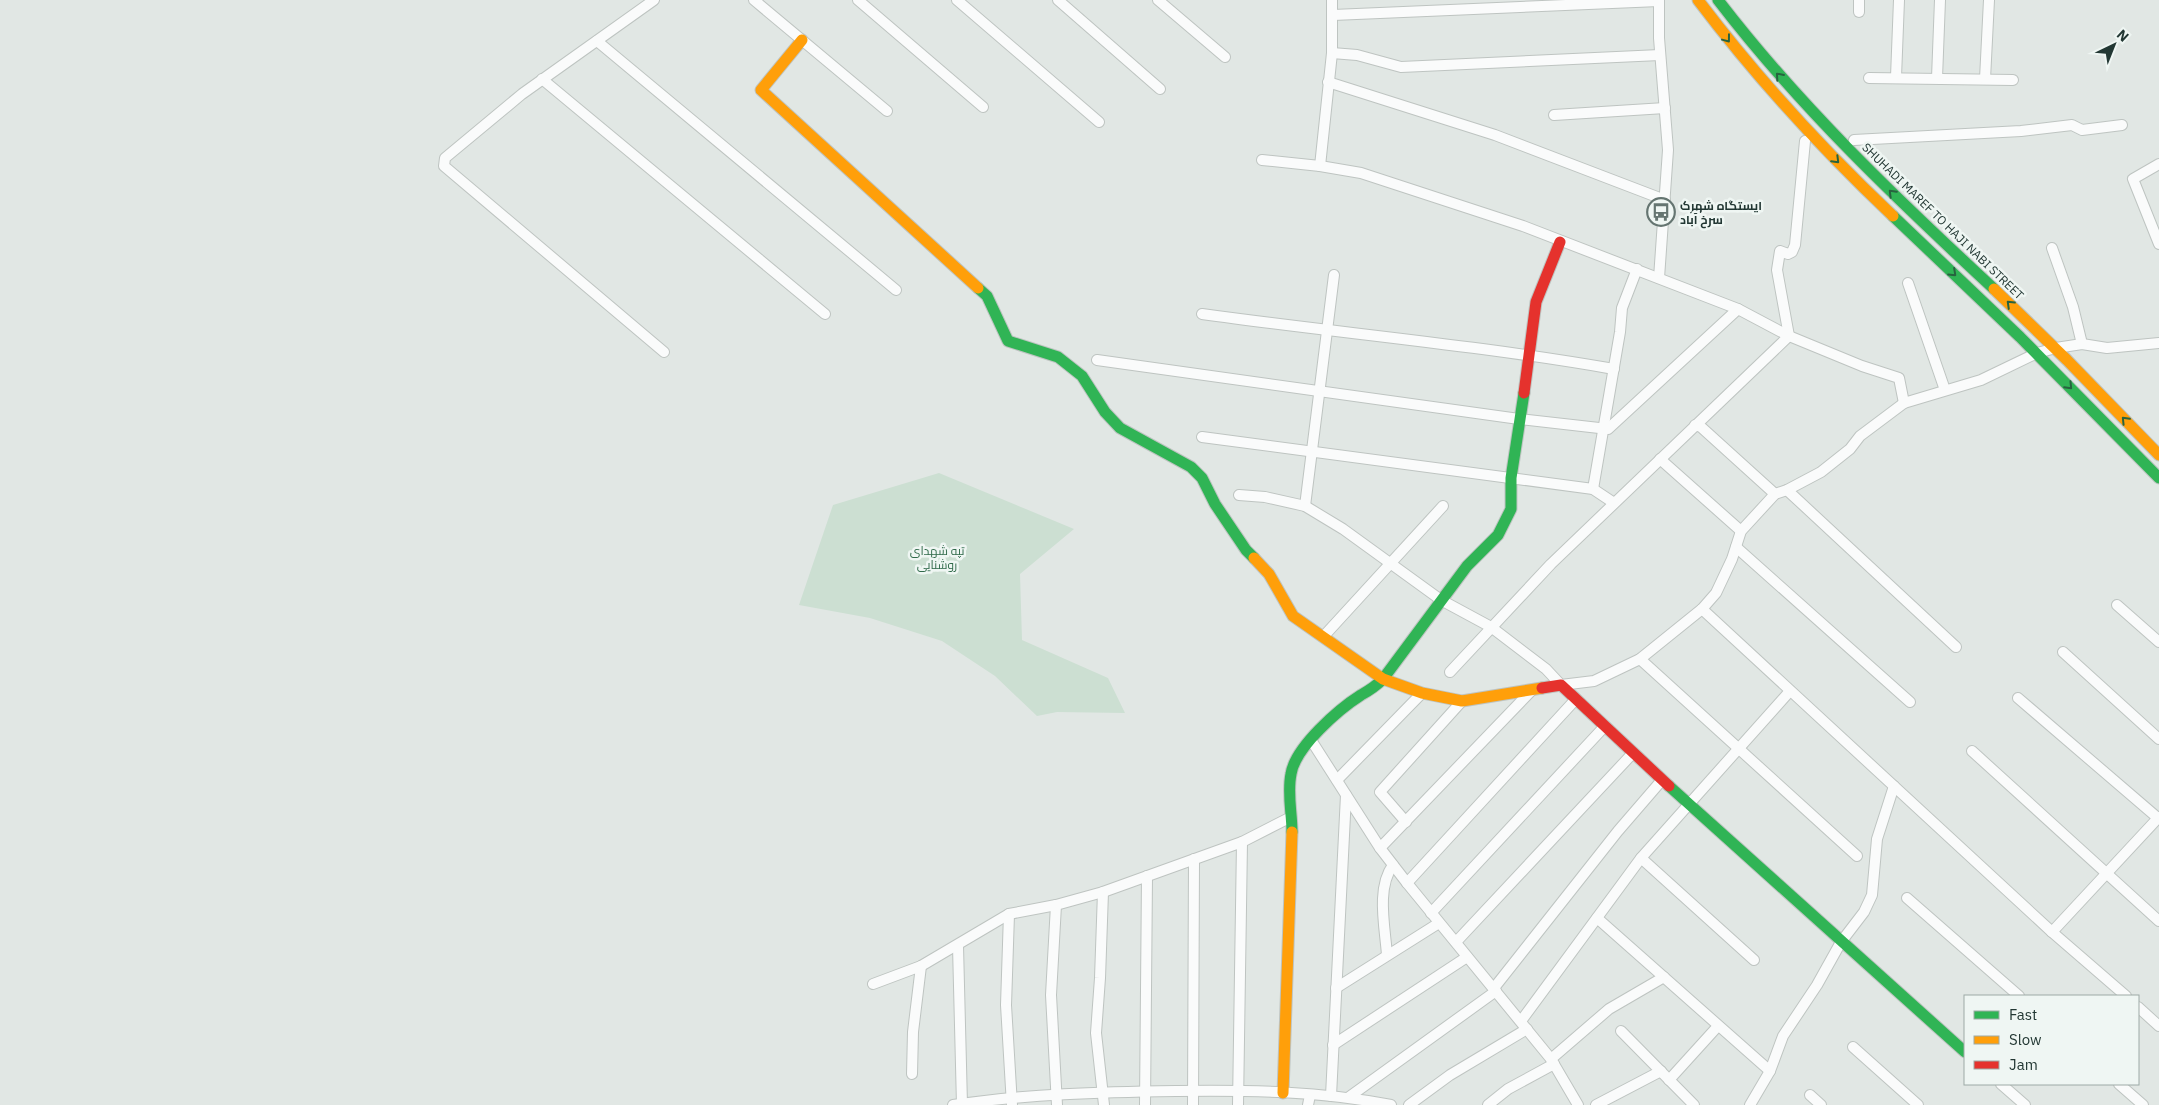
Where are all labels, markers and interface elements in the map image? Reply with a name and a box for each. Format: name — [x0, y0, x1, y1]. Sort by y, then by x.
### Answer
north arrow — [2089, 20, 2139, 70]
text: N — [2113, 25, 2133, 46]
one-way arrow — [1721, 33, 1729, 42]
one-way arrow — [1776, 73, 1785, 82]
street label: SHUHADI MAREF TO HAJI NABI STREET — [1859, 140, 2027, 303]
one-way arrow — [1830, 154, 1839, 163]
one-way arrow — [1889, 190, 1898, 199]
bus stop icon: ایستگاه شهرک سرخ آباد — [1646, 197, 1676, 227]
place label: ایستگاه شهرک سرخ آباد — [1680, 198, 1762, 229]
one-way arrow — [1947, 267, 1956, 276]
one-way arrow — [2007, 301, 2016, 310]
one-way arrow — [2063, 380, 2072, 389]
one-way arrow — [2122, 416, 2131, 425]
park label: تپه شهدای روشنایی — [910, 543, 965, 572]
legend — [1964, 995, 2139, 1085]
text: Fast — [2009, 1005, 2037, 1024]
text: Slow — [2009, 1030, 2042, 1049]
text: Jam — [2009, 1055, 2038, 1074]

